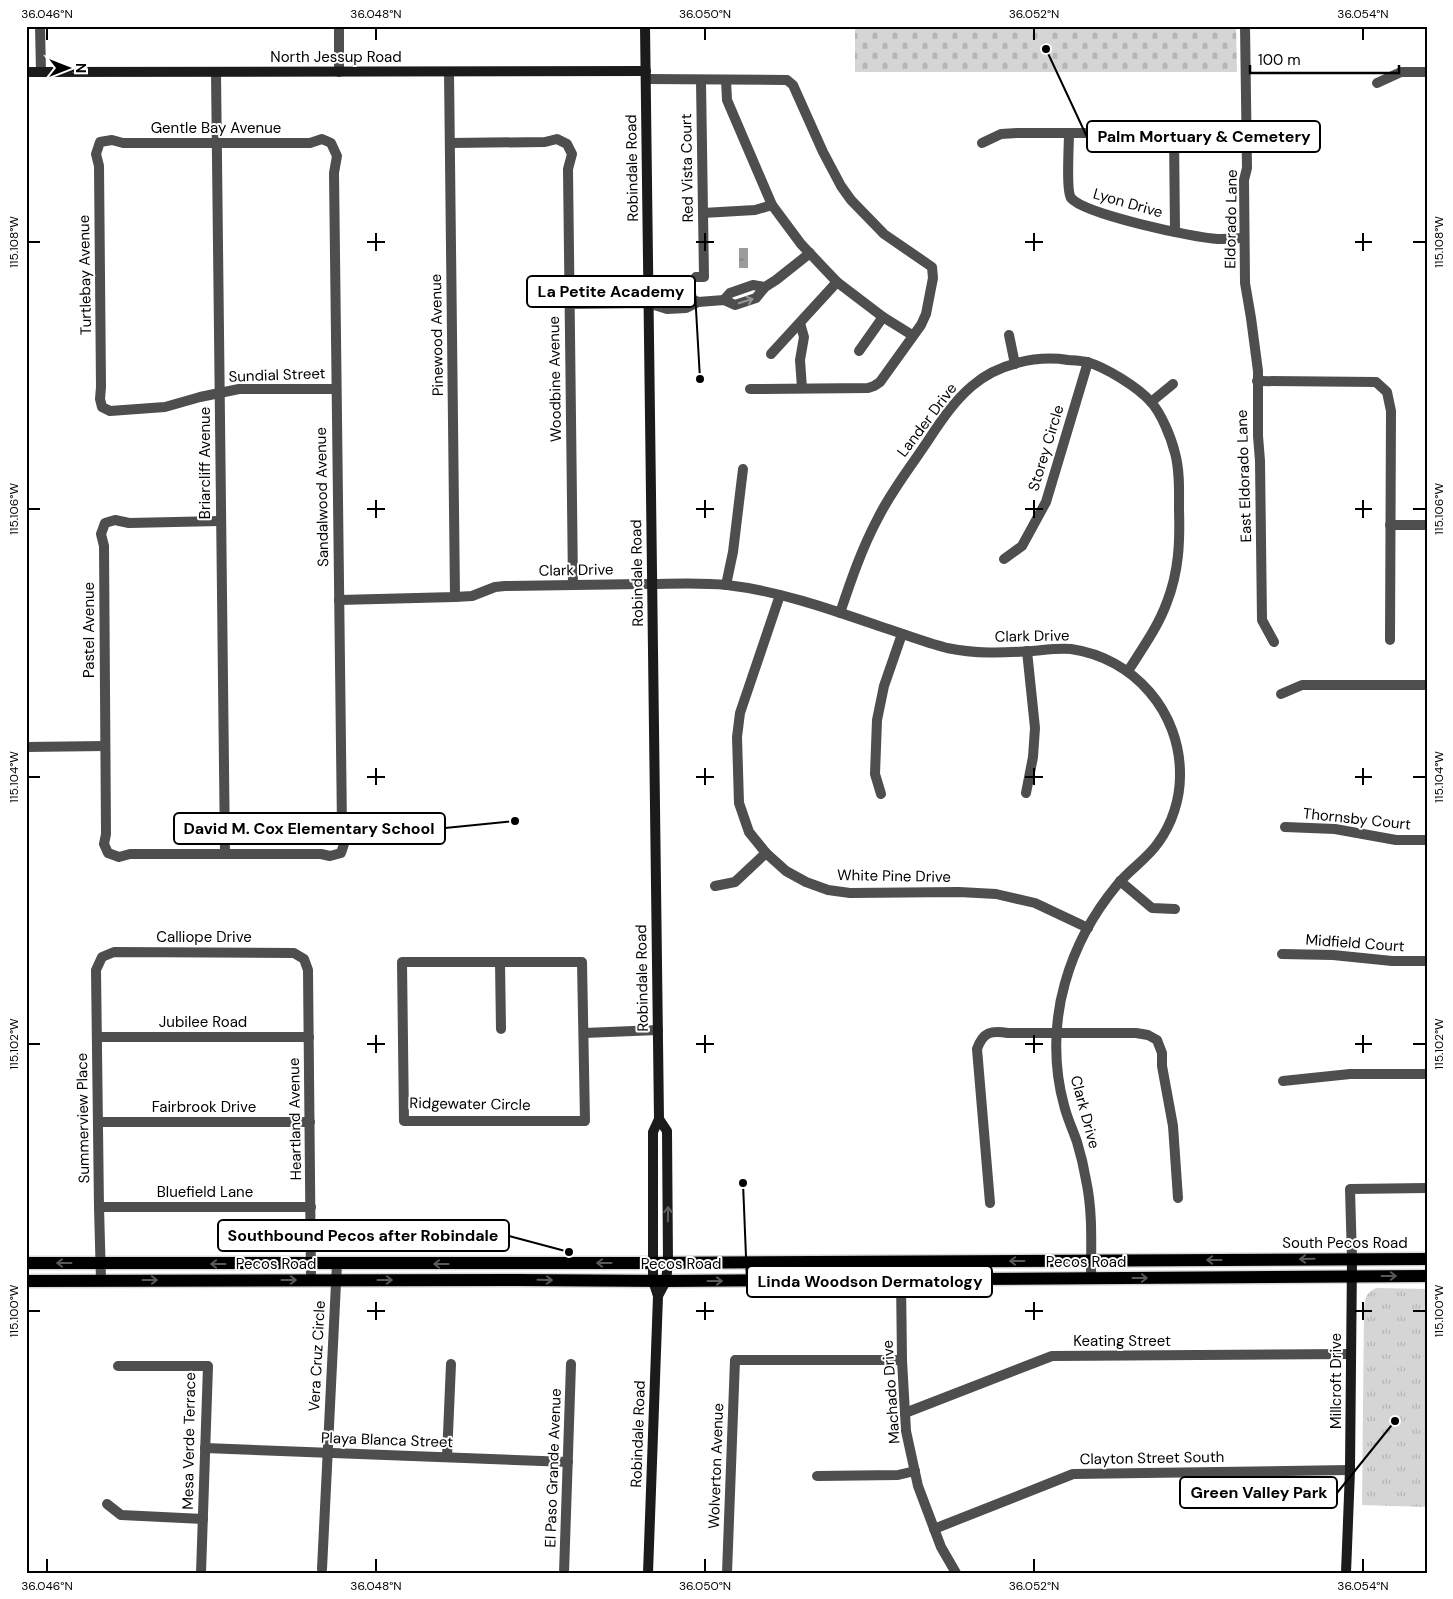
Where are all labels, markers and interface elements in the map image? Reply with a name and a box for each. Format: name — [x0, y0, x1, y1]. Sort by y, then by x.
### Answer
text: 36.046°N — [21, 6, 73, 22]
text: 36.048°N — [350, 6, 402, 22]
text: 36.050°N — [679, 6, 731, 22]
text: 36.052°N — [1009, 6, 1059, 22]
text: 36.054°N — [1337, 6, 1389, 22]
north arrow — [42, 42, 92, 92]
scale bar — [1250, 42, 1399, 74]
street label: North Jessup Road — [270, 47, 402, 67]
text: 100 m — [1258, 50, 1301, 70]
text: N — [72, 63, 90, 73]
street label: Red Vista Court — [676, 113, 698, 223]
street label: Robindale Road — [621, 114, 643, 222]
street label: Gentle Bay Avenue — [151, 118, 281, 138]
callout: Palm Mortuary & Cemetery — [1087, 121, 1320, 152]
text: Palm Mortuary & Cemetery — [1097, 126, 1311, 147]
street label: Eldorado Lane — [1220, 169, 1242, 269]
street label: Lyon Drive — [1091, 184, 1165, 222]
street label: Turtlebay Avenue — [74, 215, 96, 335]
text: 115.108°W — [6, 216, 22, 268]
text: 115.108°W — [1431, 216, 1447, 268]
street label: Pinewood Avenue — [426, 274, 448, 396]
callout: La Petite Academy — [527, 276, 695, 307]
text: La Petite Academy — [537, 281, 685, 302]
one-way arrow — [738, 296, 753, 305]
street label: Woodbine Avenue — [544, 316, 566, 442]
street label: Sundial Street — [228, 363, 326, 387]
street label: Lander Drive — [893, 379, 961, 461]
street label: Storey Circle — [1023, 402, 1069, 494]
street label: Briarcliff Avenue — [195, 407, 215, 519]
street label: East Eldorado Lane — [1232, 409, 1256, 543]
street label: Sandalwood Avenue — [311, 427, 333, 567]
text: 115.106°W — [6, 483, 22, 535]
text: 115.106°W — [1431, 483, 1447, 535]
street label: Robindale Road — [626, 519, 648, 627]
street label: Clark Drive — [538, 559, 614, 581]
street label: Pastel Avenue — [79, 582, 99, 678]
street label: Clark Drive — [994, 625, 1070, 647]
text: 115.104°W — [6, 751, 22, 803]
text: 115.104°W — [1431, 751, 1447, 803]
street label: Thornsby Court — [1302, 803, 1412, 835]
callout: David M. Cox Elementary School — [174, 813, 445, 844]
text: David M. Cox Elementary School — [183, 818, 435, 839]
street label: White Pine Drive — [837, 865, 951, 887]
street label: Robindale Road — [631, 924, 653, 1032]
street label: Calliope Drive — [156, 927, 252, 947]
street label: Midfield Court — [1305, 930, 1405, 956]
street label: Jubilee Road — [159, 1012, 247, 1032]
text: 115.102°W — [6, 1018, 22, 1070]
text: 115.102°W — [1431, 1018, 1447, 1070]
street label: Summerview Place — [72, 1053, 94, 1183]
street label: Heartland Avenue — [284, 1057, 306, 1181]
street label: Clark Drive — [1066, 1073, 1104, 1151]
street label: Ridgewater Circle — [409, 1093, 531, 1115]
street label: Fairbrook Drive — [152, 1097, 256, 1117]
street label: Bluefield Lane — [157, 1182, 253, 1202]
one-way arrow — [663, 1206, 673, 1222]
callout: Southbound Pecos after Robindale — [218, 1220, 509, 1251]
text: Southbound Pecos after Robindale — [228, 1225, 498, 1246]
street label: South Pecos Road — [1282, 1233, 1408, 1253]
street label: Pecos Road — [1046, 1252, 1126, 1272]
street label: Pecos Road — [236, 1254, 316, 1274]
street label: Pecos Road — [641, 1254, 721, 1274]
one-way arrow — [1300, 1254, 1316, 1264]
one-way arrow — [1206, 1255, 1222, 1265]
one-way arrow — [1009, 1256, 1025, 1266]
one-way arrow — [56, 1258, 72, 1268]
one-way arrow — [596, 1258, 612, 1268]
one-way arrow — [211, 1259, 227, 1269]
one-way arrow — [433, 1259, 450, 1269]
callout: Linda Woodson Dermatology — [747, 1266, 992, 1297]
text: Linda Woodson Dermatology — [757, 1271, 983, 1292]
one-way arrow — [1380, 1271, 1397, 1281]
one-way arrow — [1131, 1273, 1147, 1283]
one-way arrow — [142, 1275, 158, 1285]
one-way arrow — [281, 1275, 297, 1285]
one-way arrow — [376, 1275, 392, 1285]
one-way arrow — [536, 1275, 553, 1285]
one-way arrow — [706, 1276, 723, 1286]
text: 115.100°W — [6, 1284, 22, 1337]
text: 115.100°W — [1431, 1284, 1447, 1337]
street label: Vera Cruz Circle — [304, 1300, 330, 1412]
street label: Keating Street — [1073, 1331, 1171, 1351]
street label: Millcroft Drive — [1326, 1333, 1346, 1429]
street label: Machado Drive — [877, 1339, 905, 1445]
street label: Mesa Verde Terrace — [178, 1372, 200, 1510]
street label: Robindale Road — [626, 1380, 650, 1488]
street label: El Paso Grande Avenue — [540, 1388, 566, 1548]
street label: Wolverton Avenue — [704, 1403, 728, 1529]
street label: Playa Blanca Street — [320, 1428, 454, 1452]
street label: Clayton Street South — [1079, 1447, 1225, 1469]
callout: Green Valley Park — [1180, 1477, 1337, 1508]
text: Green Valley Park — [1190, 1482, 1328, 1503]
text: 36.046°N — [21, 1578, 73, 1594]
text: 36.048°N — [350, 1578, 402, 1594]
text: 36.050°N — [679, 1578, 731, 1594]
text: 36.052°N — [1009, 1578, 1059, 1594]
text: 36.054°N — [1337, 1578, 1389, 1594]

